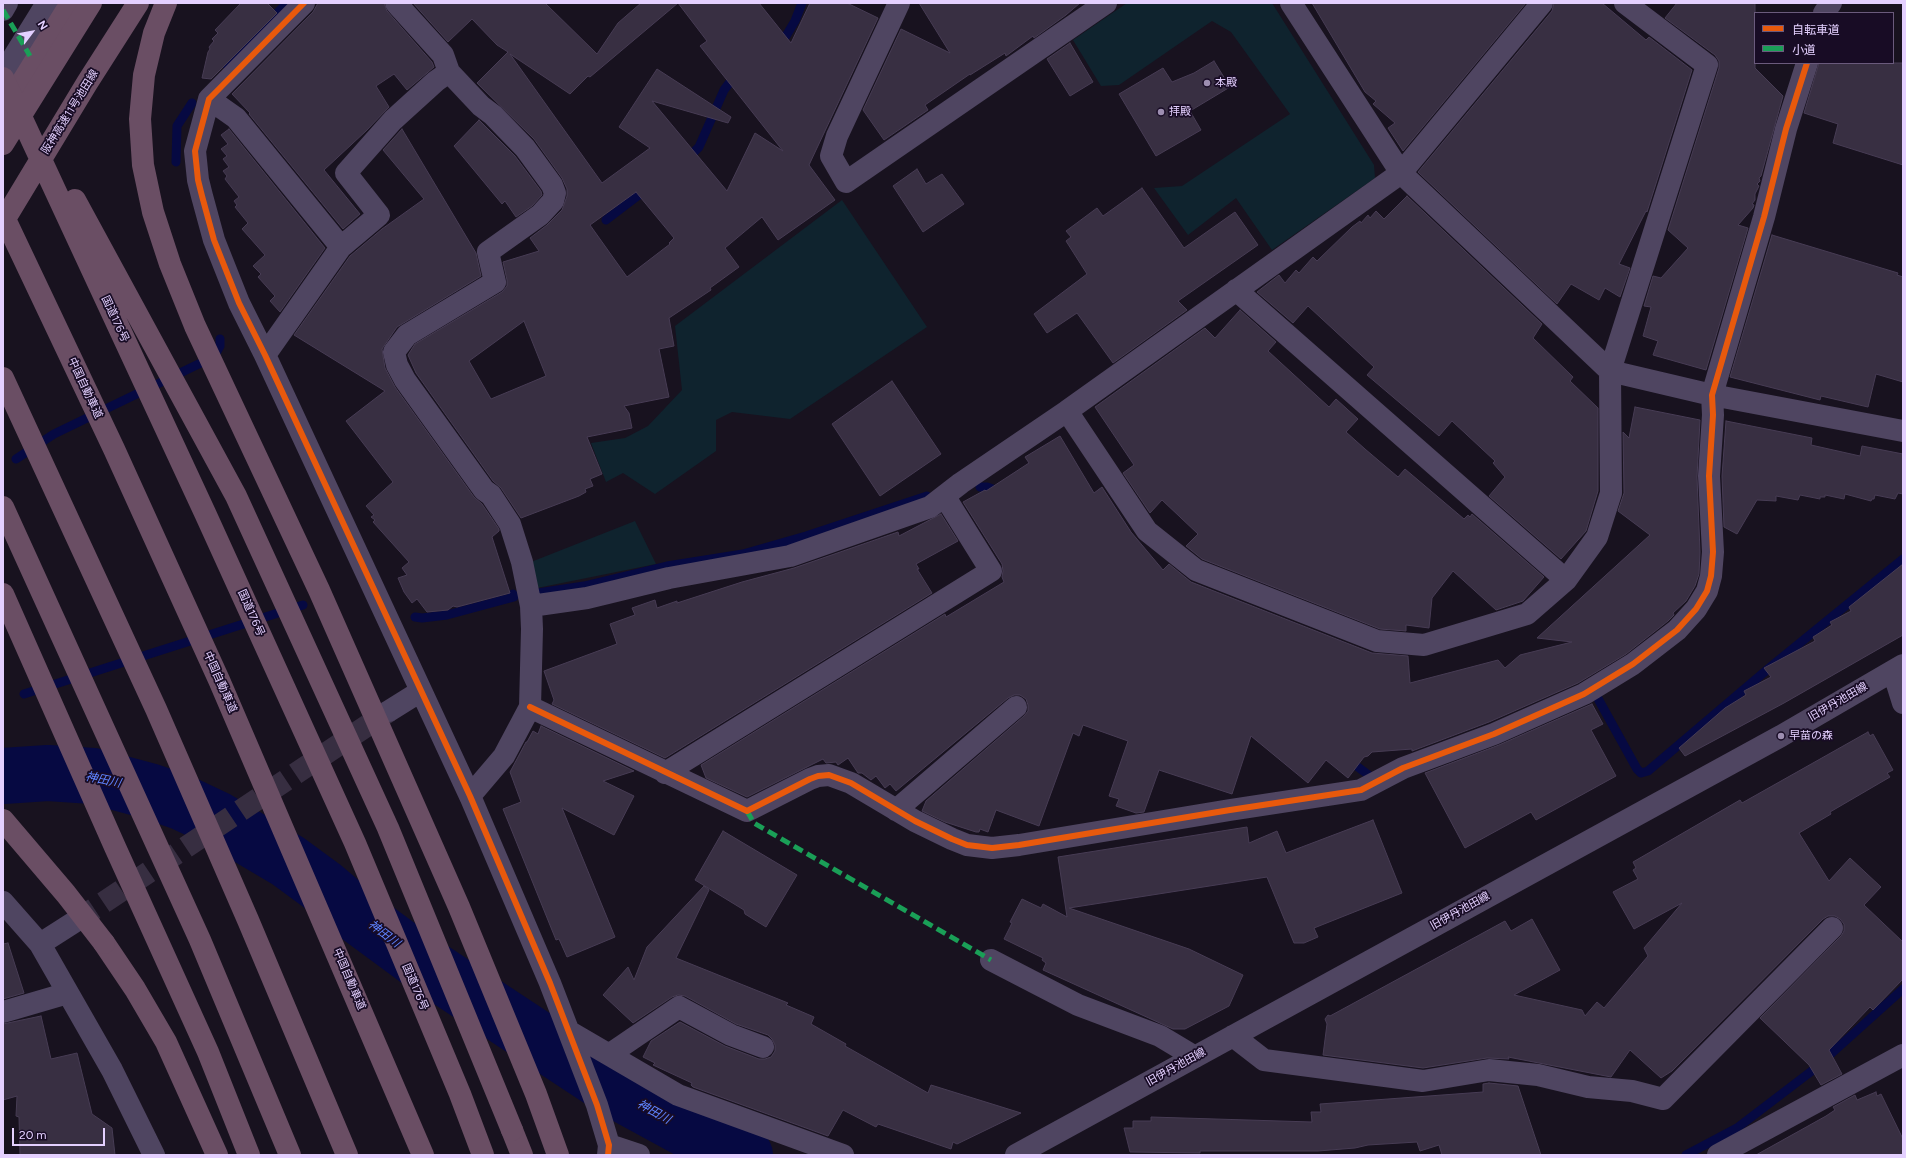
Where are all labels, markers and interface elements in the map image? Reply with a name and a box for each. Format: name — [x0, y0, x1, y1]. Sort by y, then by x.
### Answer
north arrow — [12, 12, 52, 52]
legend — [1754, 12, 1894, 64]
text: N — [35, 18, 50, 32]
text: 自転車道 — [1792, 23, 1840, 37]
text: 小道 — [1792, 43, 1816, 57]
street label: 阪神高速11号池田線 — [39, 67, 101, 157]
place label: 本殿 — [1215, 76, 1237, 90]
marker: 本殿 — [1202, 78, 1212, 88]
place label: 拝殿 — [1169, 105, 1191, 119]
marker: 拝殿 — [1156, 107, 1166, 117]
street label: 国道176号 — [99, 294, 131, 344]
street label: 中国自動車道 — [65, 355, 105, 421]
street label: 国道176号 — [235, 588, 267, 638]
street label: 中国自動車道 — [201, 649, 239, 715]
street label: 旧伊丹池田線 — [1806, 680, 1870, 724]
place label: 早苗の森 — [1789, 729, 1833, 743]
marker: 早苗の森 — [1776, 731, 1786, 741]
water label: 神田川 — [84, 769, 122, 791]
street label: 旧伊丹池田線 — [1428, 889, 1492, 933]
water label: 神田川 — [365, 917, 403, 951]
street label: 中国自動車道 — [330, 946, 368, 1012]
street label: 国道176号 — [399, 962, 431, 1012]
street label: 旧伊丹池田線 — [1144, 1045, 1208, 1089]
water label: 神田川 — [635, 1097, 673, 1127]
scale bar — [14, 1120, 107, 1146]
text: 20 m — [19, 1128, 47, 1142]

